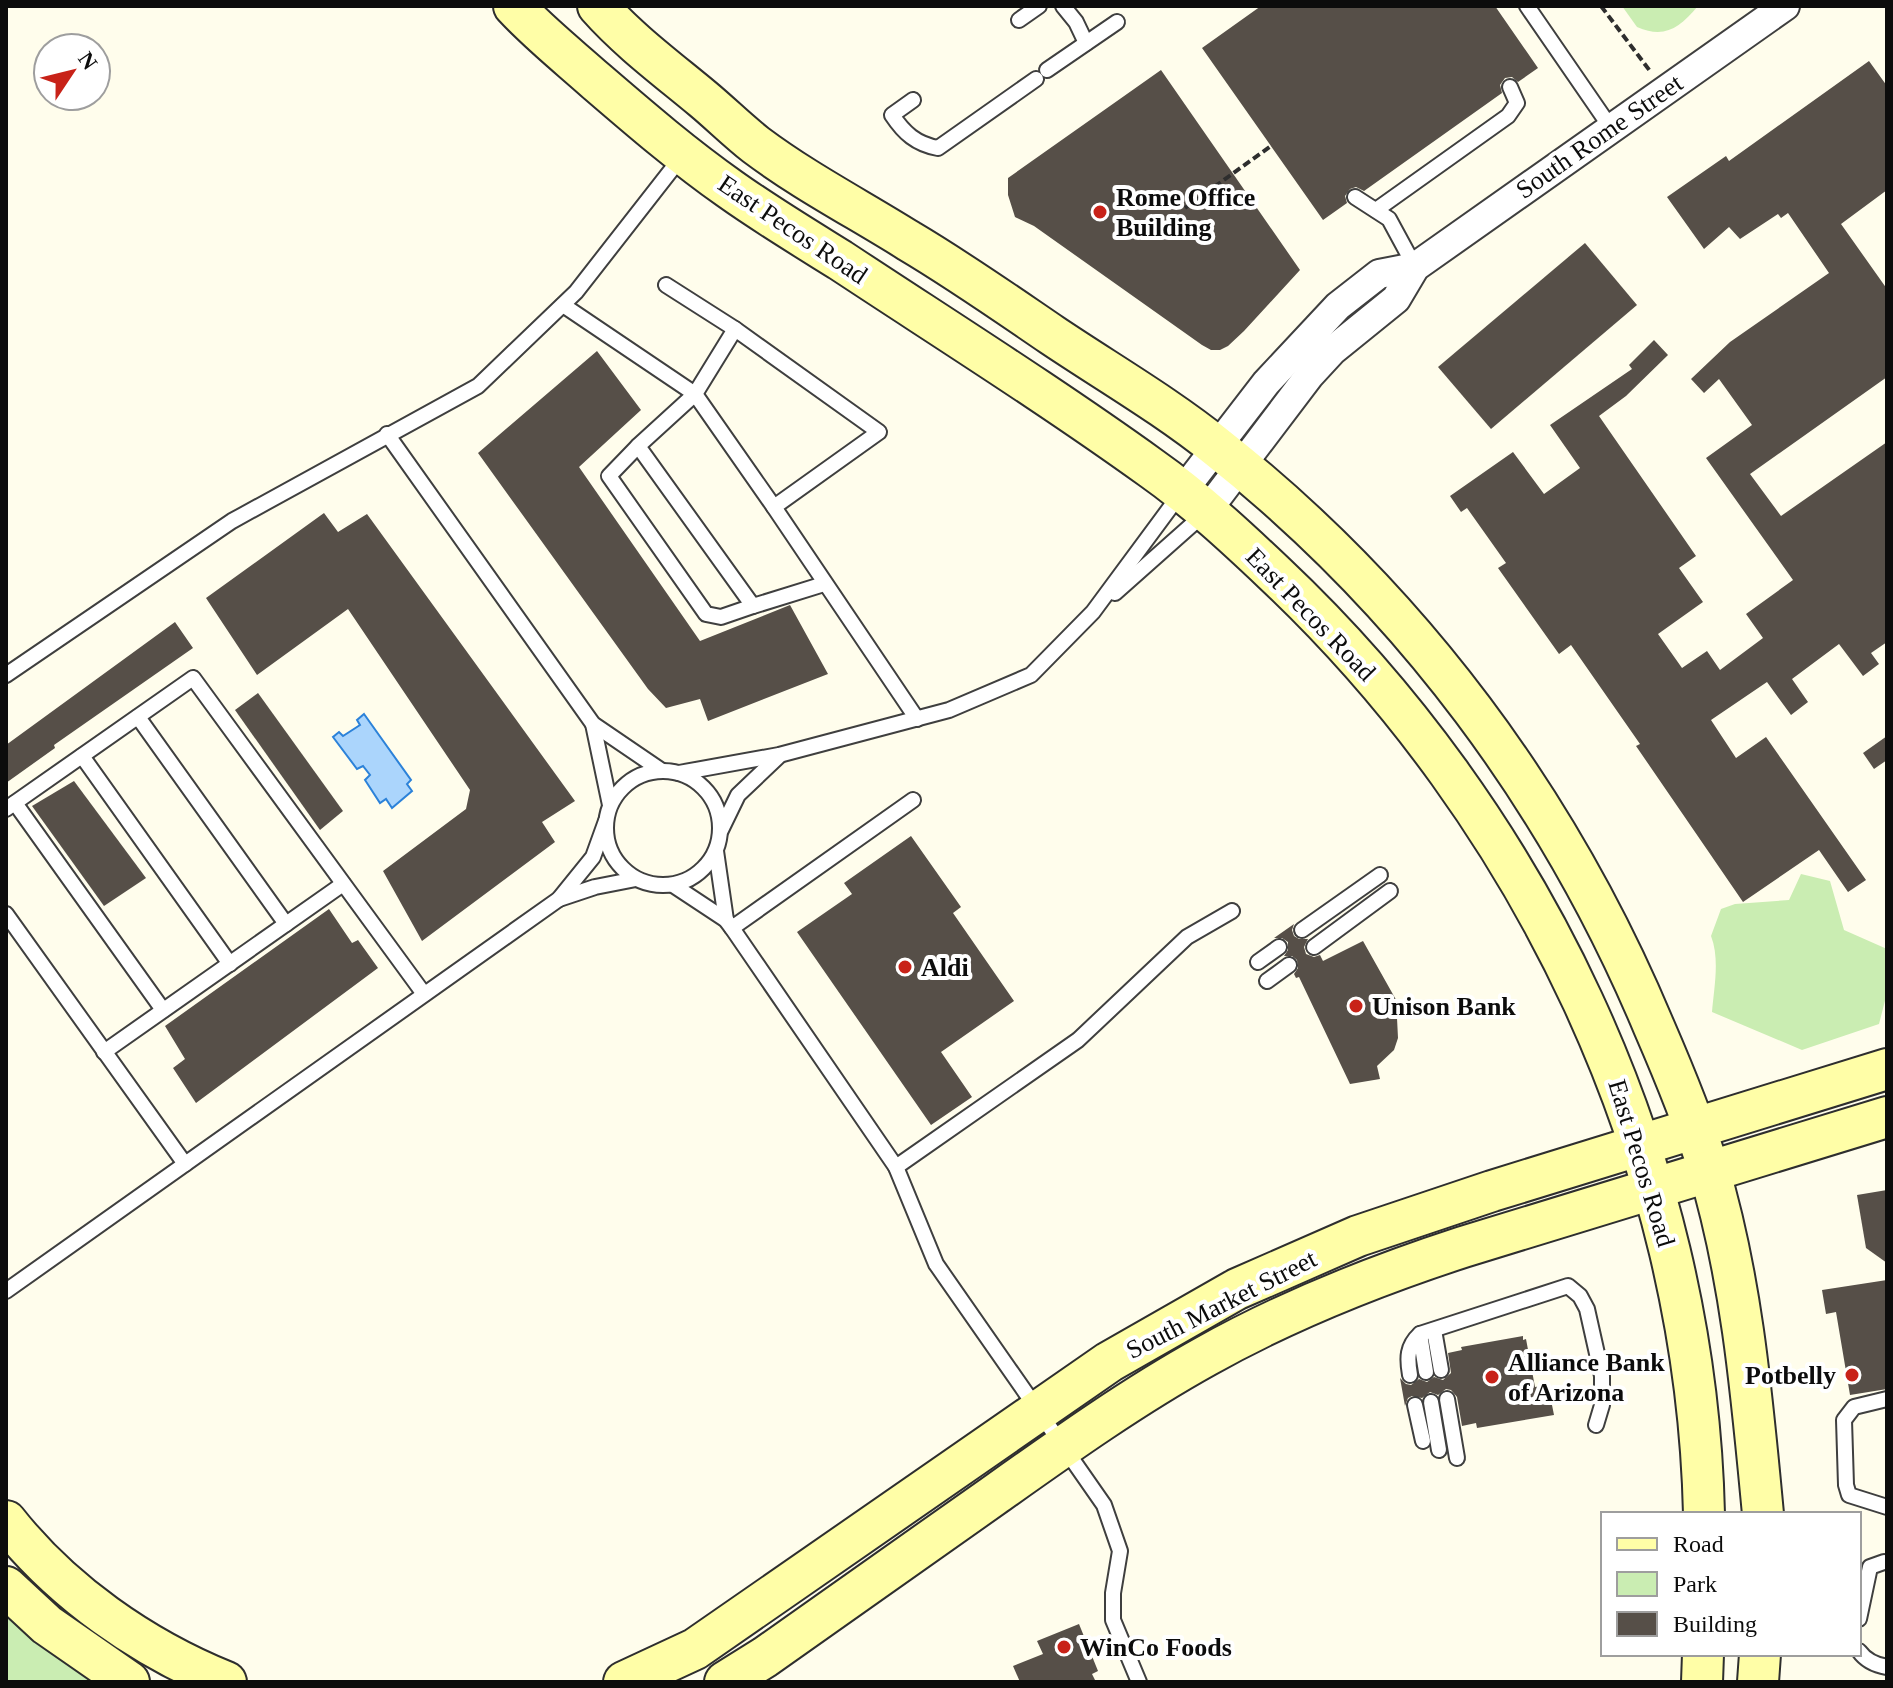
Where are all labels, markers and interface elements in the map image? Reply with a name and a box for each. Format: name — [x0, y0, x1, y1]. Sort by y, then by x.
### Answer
north arrow — [32, 32, 112, 112]
text: N — [73, 47, 103, 75]
street label: South Rome Street — [1511, 68, 1689, 205]
street label: East Pecos Road — [713, 169, 873, 290]
place label: Rome Office Building — [1116, 183, 1255, 242]
marker: Rome Office Building — [1091, 203, 1109, 221]
street label: East Pecos Road — [1240, 542, 1381, 687]
place label: Aldi — [921, 953, 969, 982]
marker: Aldi — [896, 958, 914, 976]
place label: Unison Bank — [1372, 992, 1516, 1021]
marker: Unison Bank — [1347, 997, 1365, 1015]
street label: East Pecos Road — [1602, 1076, 1681, 1250]
street label: South Market Street — [1121, 1244, 1322, 1365]
place label: Alliance Bank of Arizona — [1508, 1348, 1665, 1407]
place label: Potbelly — [1745, 1361, 1836, 1390]
marker: Potbelly — [1843, 1366, 1861, 1384]
marker: Alliance Bank of Arizona — [1483, 1368, 1501, 1386]
legend — [1601, 1512, 1861, 1656]
text: Road — [1673, 1531, 1724, 1557]
text: Park — [1673, 1571, 1717, 1597]
text: Building — [1673, 1611, 1757, 1637]
place label: WinCo Foods — [1080, 1633, 1232, 1662]
marker: WinCo Foods — [1055, 1638, 1073, 1656]

